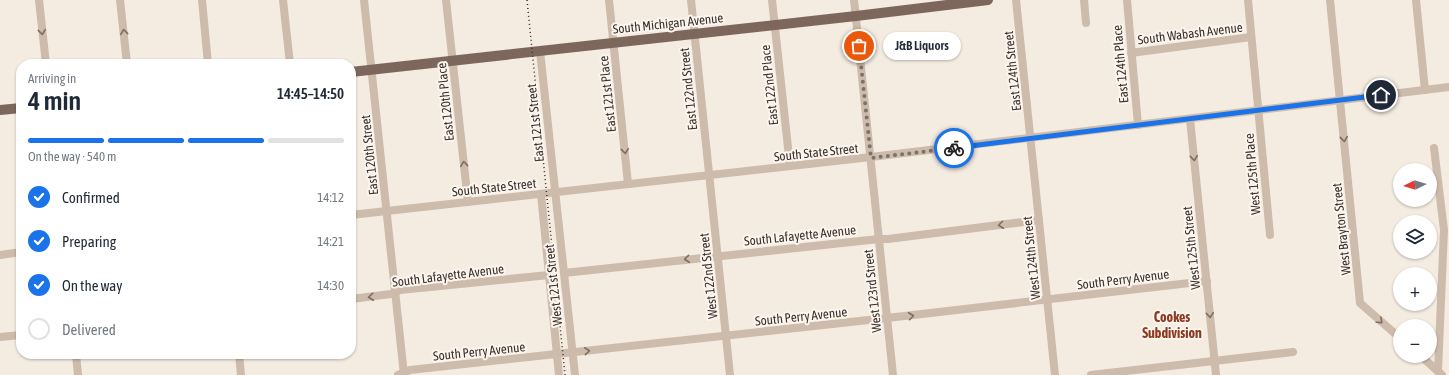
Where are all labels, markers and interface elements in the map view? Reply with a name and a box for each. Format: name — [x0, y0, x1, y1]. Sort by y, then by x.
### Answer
street label: South Michigan Avenue — [612, 10, 724, 37]
street label: South Wabash Avenue — [1137, 20, 1243, 47]
street label: East 124th Place — [1110, 24, 1131, 104]
one-way arrow — [38, 29, 47, 35]
one-way arrow — [120, 29, 129, 35]
pin — [842, 29, 876, 63]
street label: East 124th Street — [1001, 30, 1024, 112]
callout: J&B Liquors — [883, 32, 961, 60]
icon: bag — [848, 35, 870, 57]
text: J&B Liquors — [895, 38, 949, 53]
street label: East 122nd Place — [758, 44, 781, 126]
street label: East 122nd Street — [677, 47, 700, 131]
street label: East 121st Place — [596, 55, 619, 133]
street label: East 120th Place — [434, 62, 457, 142]
text: Arriving in — [28, 71, 76, 86]
pin — [1364, 78, 1398, 112]
street label: East 121st Street — [524, 83, 547, 163]
icon: home — [1370, 84, 1392, 106]
text: 14:45–14:50 — [277, 85, 344, 102]
text: 4 min — [28, 86, 81, 116]
street label: East 120th Street — [358, 114, 381, 196]
courier — [934, 128, 974, 168]
street label: West 125th Place — [1241, 132, 1264, 215]
one-way arrow — [1339, 136, 1348, 142]
icon: bike — [943, 137, 965, 159]
street label: South State Street — [773, 141, 859, 164]
one-way arrow — [620, 148, 629, 154]
text: On the way · 540 m — [28, 149, 116, 164]
one-way arrow — [1190, 155, 1199, 161]
one-way arrow — [459, 161, 468, 167]
north arrow — [1393, 163, 1437, 207]
map controls — [1393, 163, 1437, 363]
street label: South State Street — [451, 176, 537, 199]
street label: West Brayton Street — [1329, 182, 1354, 276]
icon: check — [28, 186, 50, 208]
text: Confirmed — [62, 189, 120, 206]
text: 14:12 — [317, 190, 344, 205]
street label: West 125th Street — [1180, 205, 1203, 290]
street label: West 124th Street — [1020, 215, 1043, 300]
button: layers — [1393, 215, 1437, 259]
one-way arrow — [998, 220, 1004, 229]
street label: South Lafayette Avenue — [743, 222, 857, 249]
icon: check — [28, 230, 50, 252]
street label: West 122nd Street — [697, 232, 720, 320]
text: Preparing — [62, 233, 116, 250]
text: 14:21 — [317, 234, 344, 249]
street label: West 121st Street — [542, 243, 565, 327]
street label: West 123rd Street — [861, 248, 884, 333]
one-way arrow — [684, 255, 690, 264]
street label: South Lafayette Avenue — [391, 261, 505, 290]
street label: South Perry Avenue — [1076, 266, 1170, 293]
button: + — [1393, 267, 1437, 311]
icon: check — [28, 274, 50, 296]
text: On the way — [62, 277, 123, 294]
text: 14:30 — [317, 278, 344, 293]
one-way arrow — [368, 292, 374, 301]
street label: South Perry Avenue — [754, 304, 848, 329]
district label: Cookes Subdivision — [1142, 309, 1202, 341]
one-way arrow — [908, 311, 914, 320]
one-way arrow — [1205, 312, 1214, 318]
one-way arrow — [1375, 316, 1383, 323]
button: − — [1393, 319, 1437, 363]
text: Delivered — [62, 321, 116, 338]
street label: South Perry Avenue — [432, 339, 526, 364]
one-way arrow — [584, 347, 590, 356]

